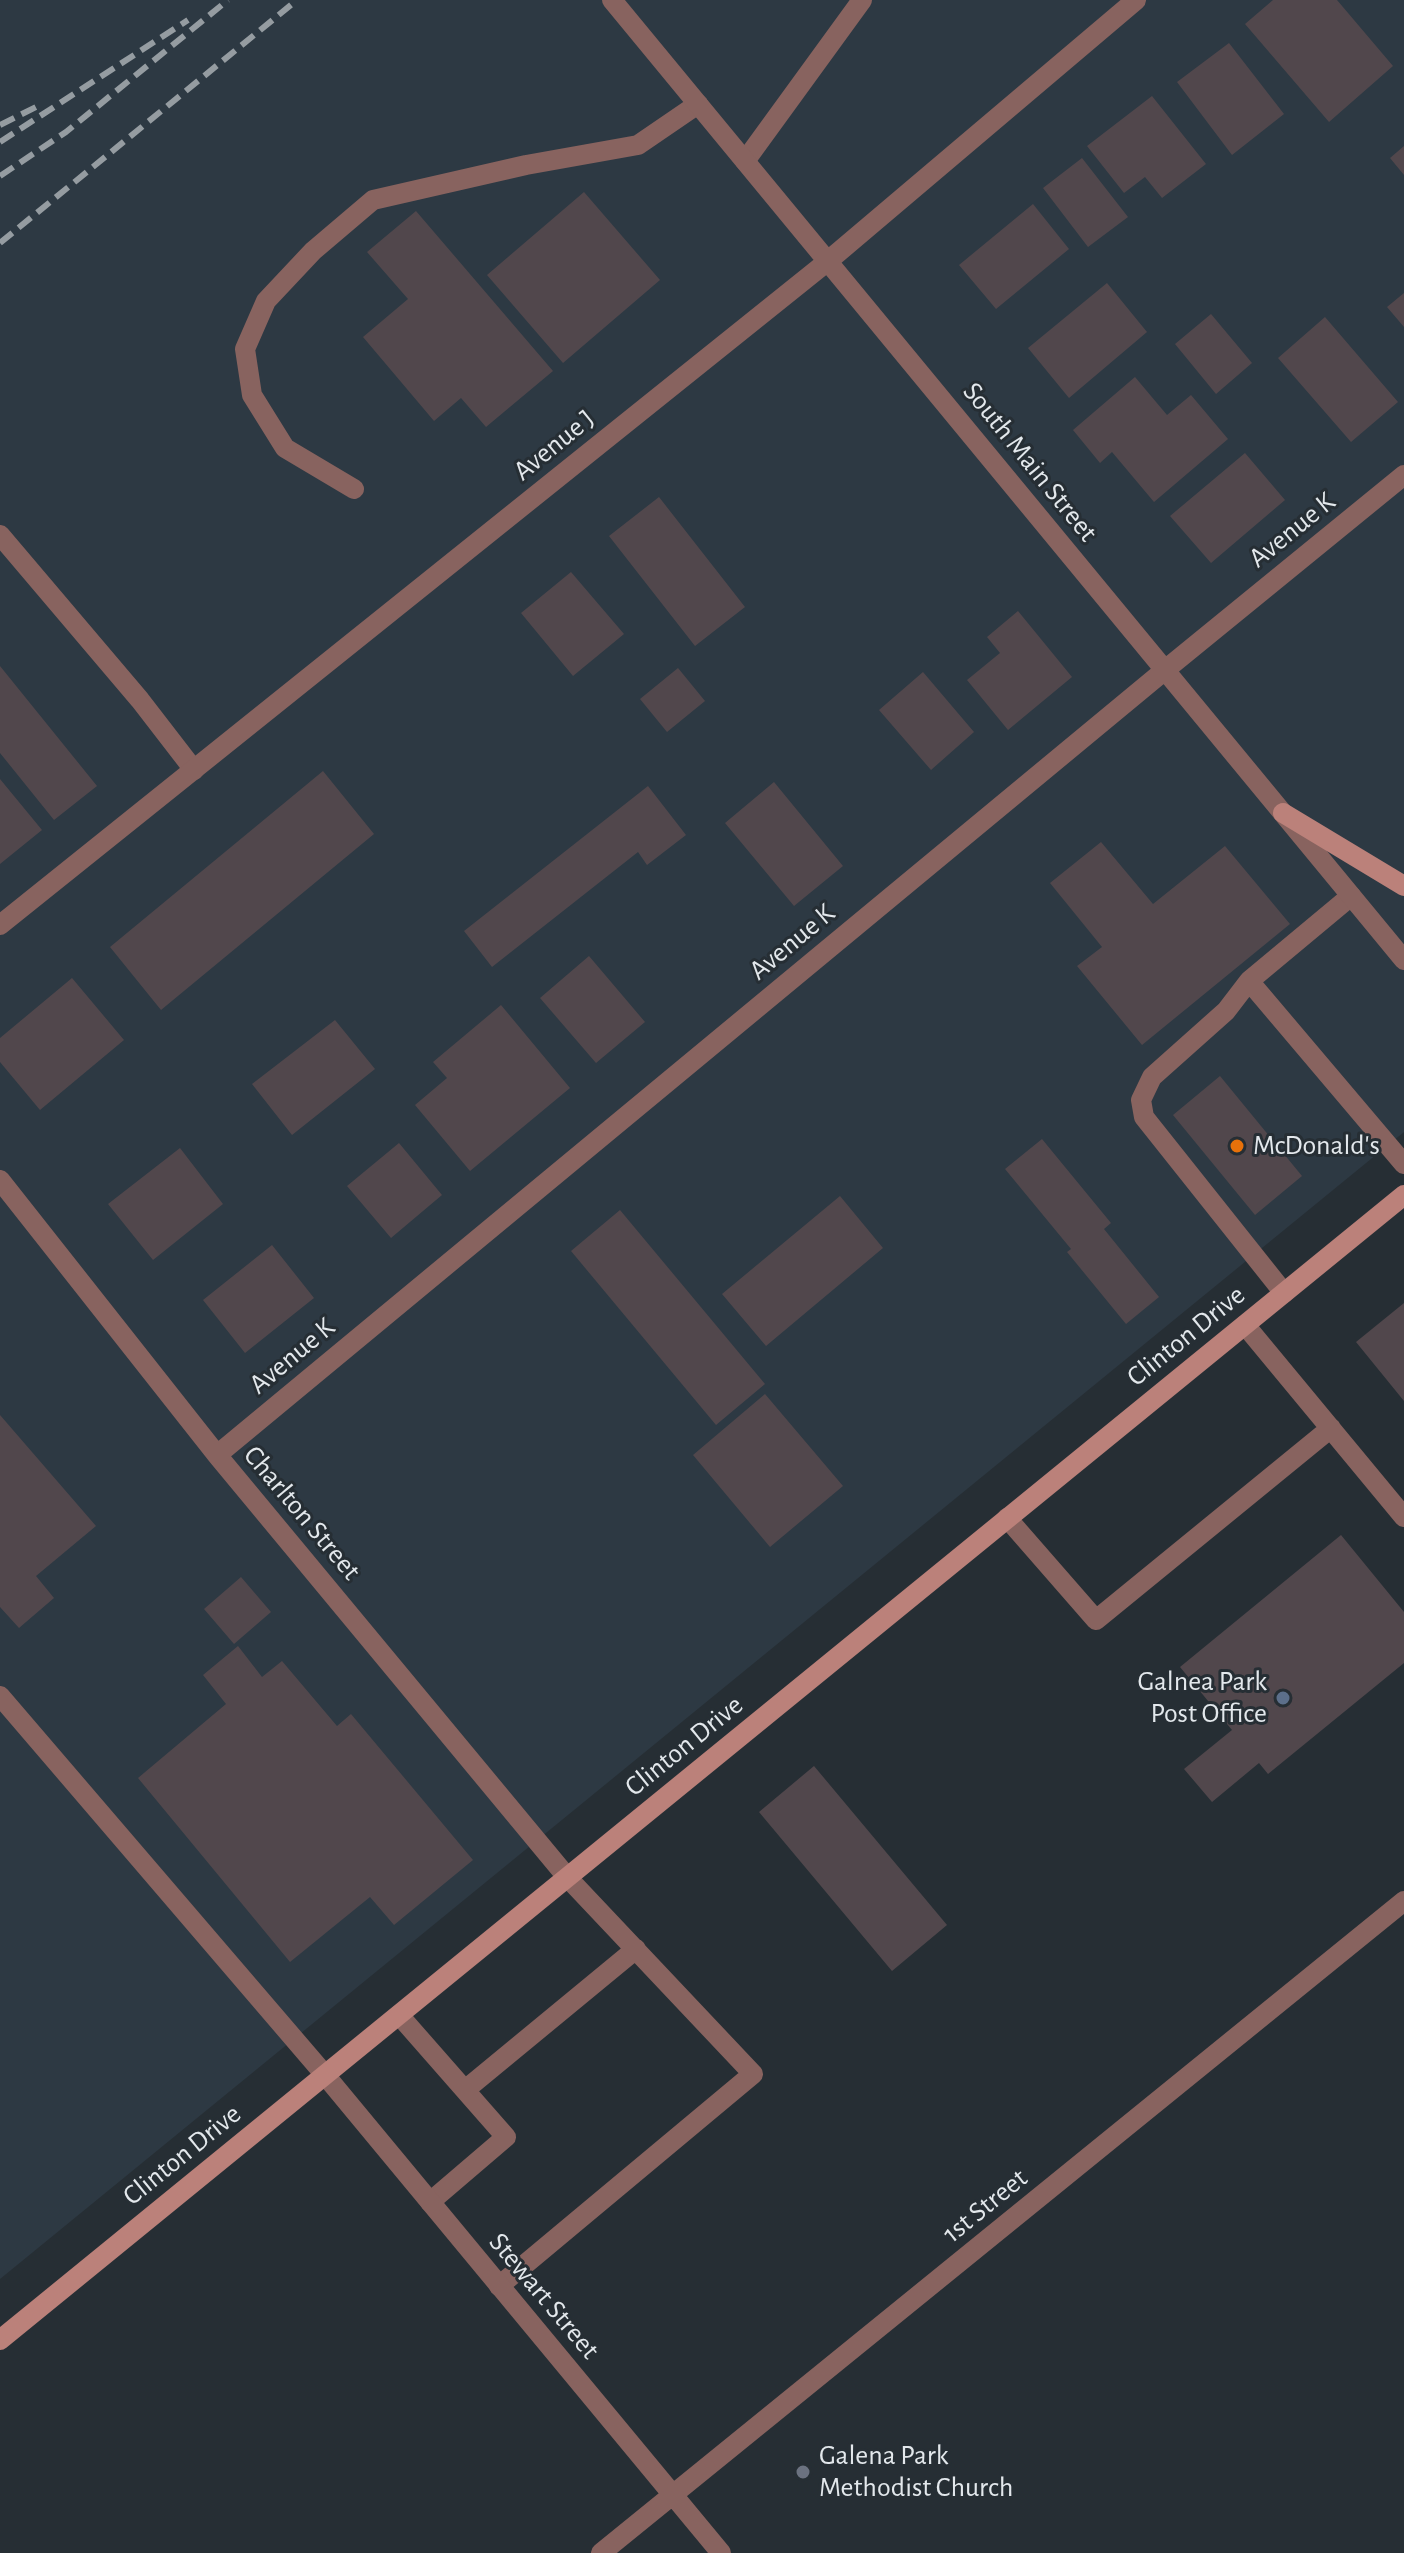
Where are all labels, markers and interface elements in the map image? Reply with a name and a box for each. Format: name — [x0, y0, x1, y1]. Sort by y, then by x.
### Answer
street label: South Main Street — [955, 376, 1105, 548]
street label: Avenue J — [507, 402, 601, 488]
street label: Avenue K — [1242, 485, 1342, 575]
street label: Avenue K — [742, 896, 842, 988]
place label: McDonald's — [1253, 1129, 1380, 1163]
marker: McDonald's — [1228, 1137, 1246, 1155]
street label: Clinton Drive — [1120, 1278, 1252, 1394]
street label: Avenue K — [242, 1310, 342, 1402]
street label: Charlton Street — [236, 1439, 368, 1587]
place label: Galnea Park Post Office — [1137, 1665, 1267, 1731]
street label: Clinton Drive — [618, 1688, 750, 1804]
marker: Galnea Park Post Office — [1274, 1689, 1292, 1707]
street label: Clinton Drive — [116, 2097, 248, 2213]
street label: 1st Street — [936, 2162, 1034, 2250]
street label: Stewart Street — [482, 2226, 606, 2366]
place label: Galena Park Methodist Church — [819, 2439, 1013, 2505]
marker: Galena Park Methodist Church — [794, 2463, 812, 2481]

